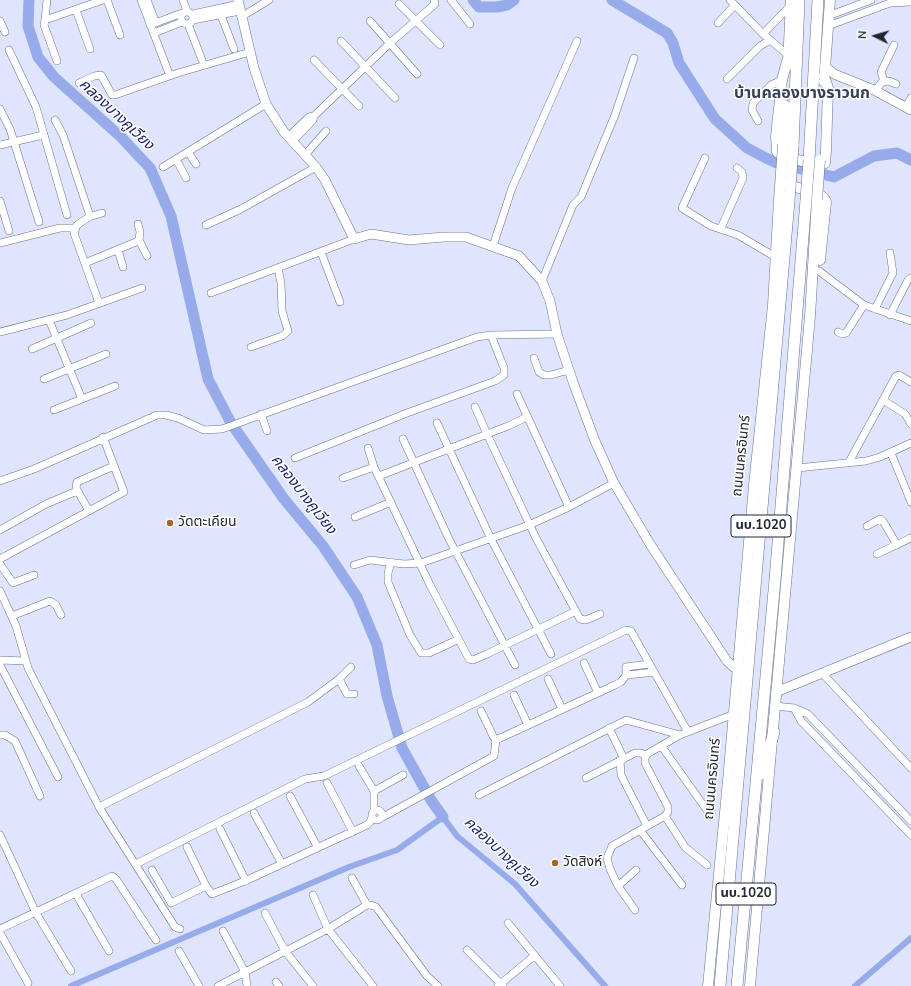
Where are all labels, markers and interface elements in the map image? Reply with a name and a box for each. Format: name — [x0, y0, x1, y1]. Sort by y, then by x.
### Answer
north arrow — [855, 16, 895, 56]
text: N — [855, 30, 870, 40]
water label: คลองบางคูเวียง — [75, 76, 157, 154]
district label: บ้านคลองบางราวนก — [734, 84, 870, 104]
street label: ถนนนครอินทร์ — [729, 415, 755, 497]
water label: คลองบางคูเวียง — [267, 452, 339, 538]
place label: วัดตะเคียน — [178, 515, 237, 531]
road number: นบ.1020 — [731, 515, 791, 537]
marker: วัดตะเคียน — [165, 518, 175, 528]
street label: ถนนนครอินทร์ — [701, 738, 725, 820]
water label: คลองบางคูเวียง — [460, 814, 542, 892]
place label: วัดสิงห์ — [563, 855, 602, 871]
marker: วัดสิงห์ — [550, 858, 560, 868]
road number: นบ.1020 — [716, 883, 776, 905]

